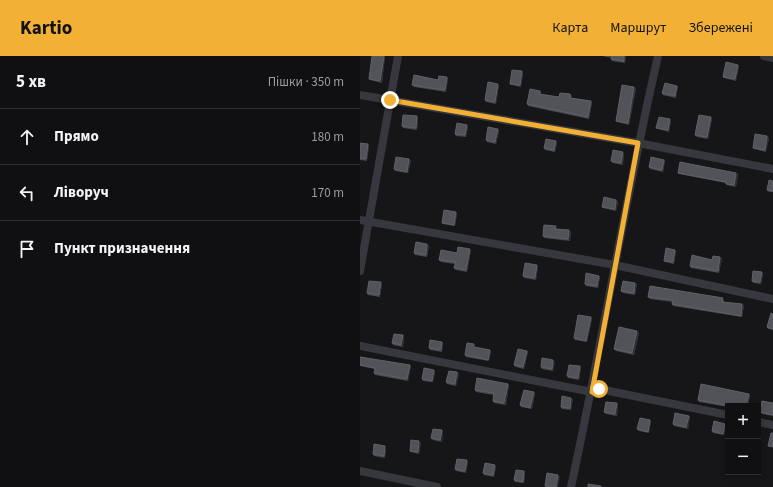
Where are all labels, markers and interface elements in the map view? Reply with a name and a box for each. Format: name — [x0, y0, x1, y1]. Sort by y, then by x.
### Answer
text: Kartio — [20, 15, 72, 42]
text: Карта — [552, 18, 588, 38]
text: Маршрут — [610, 18, 666, 38]
text: Збережені — [688, 18, 753, 38]
text: 5 хв — [16, 70, 46, 94]
text: Пішки · 350 m — [268, 73, 344, 91]
route end — [381, 91, 399, 109]
icon: ahead — [16, 126, 38, 148]
text: Прямо — [54, 126, 99, 147]
text: 180 m — [311, 128, 344, 146]
icon: left — [16, 182, 38, 204]
text: Ліворуч — [54, 182, 109, 203]
text: 170 m — [311, 184, 344, 202]
icon: arrive — [16, 238, 38, 260]
text: Пункт призначення — [54, 238, 190, 259]
route start — [590, 380, 608, 398]
map controls — [725, 403, 761, 475]
button: + — [725, 403, 761, 439]
button: − — [725, 439, 761, 475]

